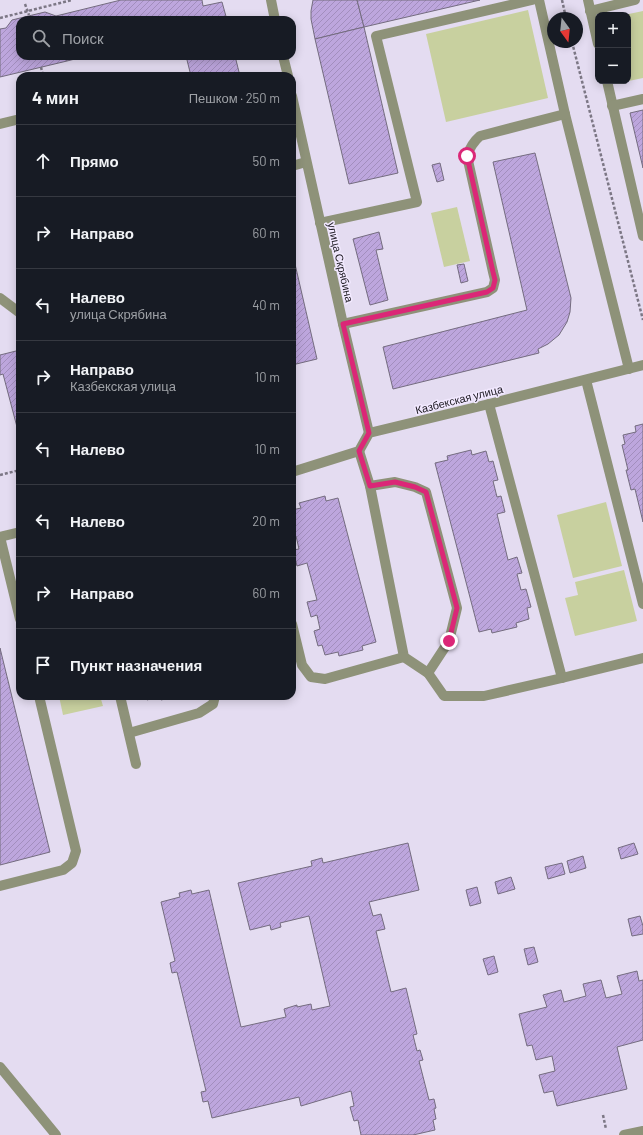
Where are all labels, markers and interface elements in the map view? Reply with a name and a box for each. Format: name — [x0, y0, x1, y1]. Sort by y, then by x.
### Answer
north arrow — [547, 12, 583, 48]
map controls — [595, 12, 631, 84]
button: + — [595, 12, 631, 48]
search box — [16, 16, 296, 60]
icon: search — [30, 27, 52, 49]
text: Поиск — [62, 29, 104, 47]
button: − — [595, 48, 631, 84]
text: 4 мин — [32, 87, 79, 107]
text: Пешком · 250 m — [189, 90, 280, 106]
route start — [458, 147, 476, 165]
icon: ahead — [32, 150, 54, 172]
text: Прямо — [70, 152, 119, 170]
text: 50 m — [253, 153, 280, 169]
street label: улица Скрябина — [325, 221, 357, 304]
icon: right — [32, 222, 54, 244]
text: Направо — [70, 224, 134, 242]
text: 60 m — [253, 225, 280, 241]
text: Налево — [70, 288, 125, 306]
icon: left — [32, 294, 54, 316]
text: 40 m — [252, 297, 280, 313]
text: улица Скрябина — [70, 306, 167, 322]
text: Направо — [70, 360, 134, 378]
icon: right — [32, 366, 54, 388]
text: 10 m — [255, 369, 280, 385]
text: Казбекская улица — [70, 378, 176, 394]
street label: Казбекская улица — [414, 382, 505, 416]
icon: left — [32, 438, 54, 460]
text: Налево — [70, 440, 125, 458]
text: 10 m — [255, 441, 280, 457]
icon: left — [32, 510, 54, 532]
text: Налево — [70, 512, 125, 530]
text: 20 m — [252, 513, 280, 529]
icon: right — [32, 582, 54, 604]
text: Направо — [70, 584, 134, 602]
text: 60 m — [253, 585, 280, 601]
route end — [440, 632, 458, 650]
icon: arrive — [32, 654, 54, 676]
text: Пункт назначения — [70, 656, 202, 674]

